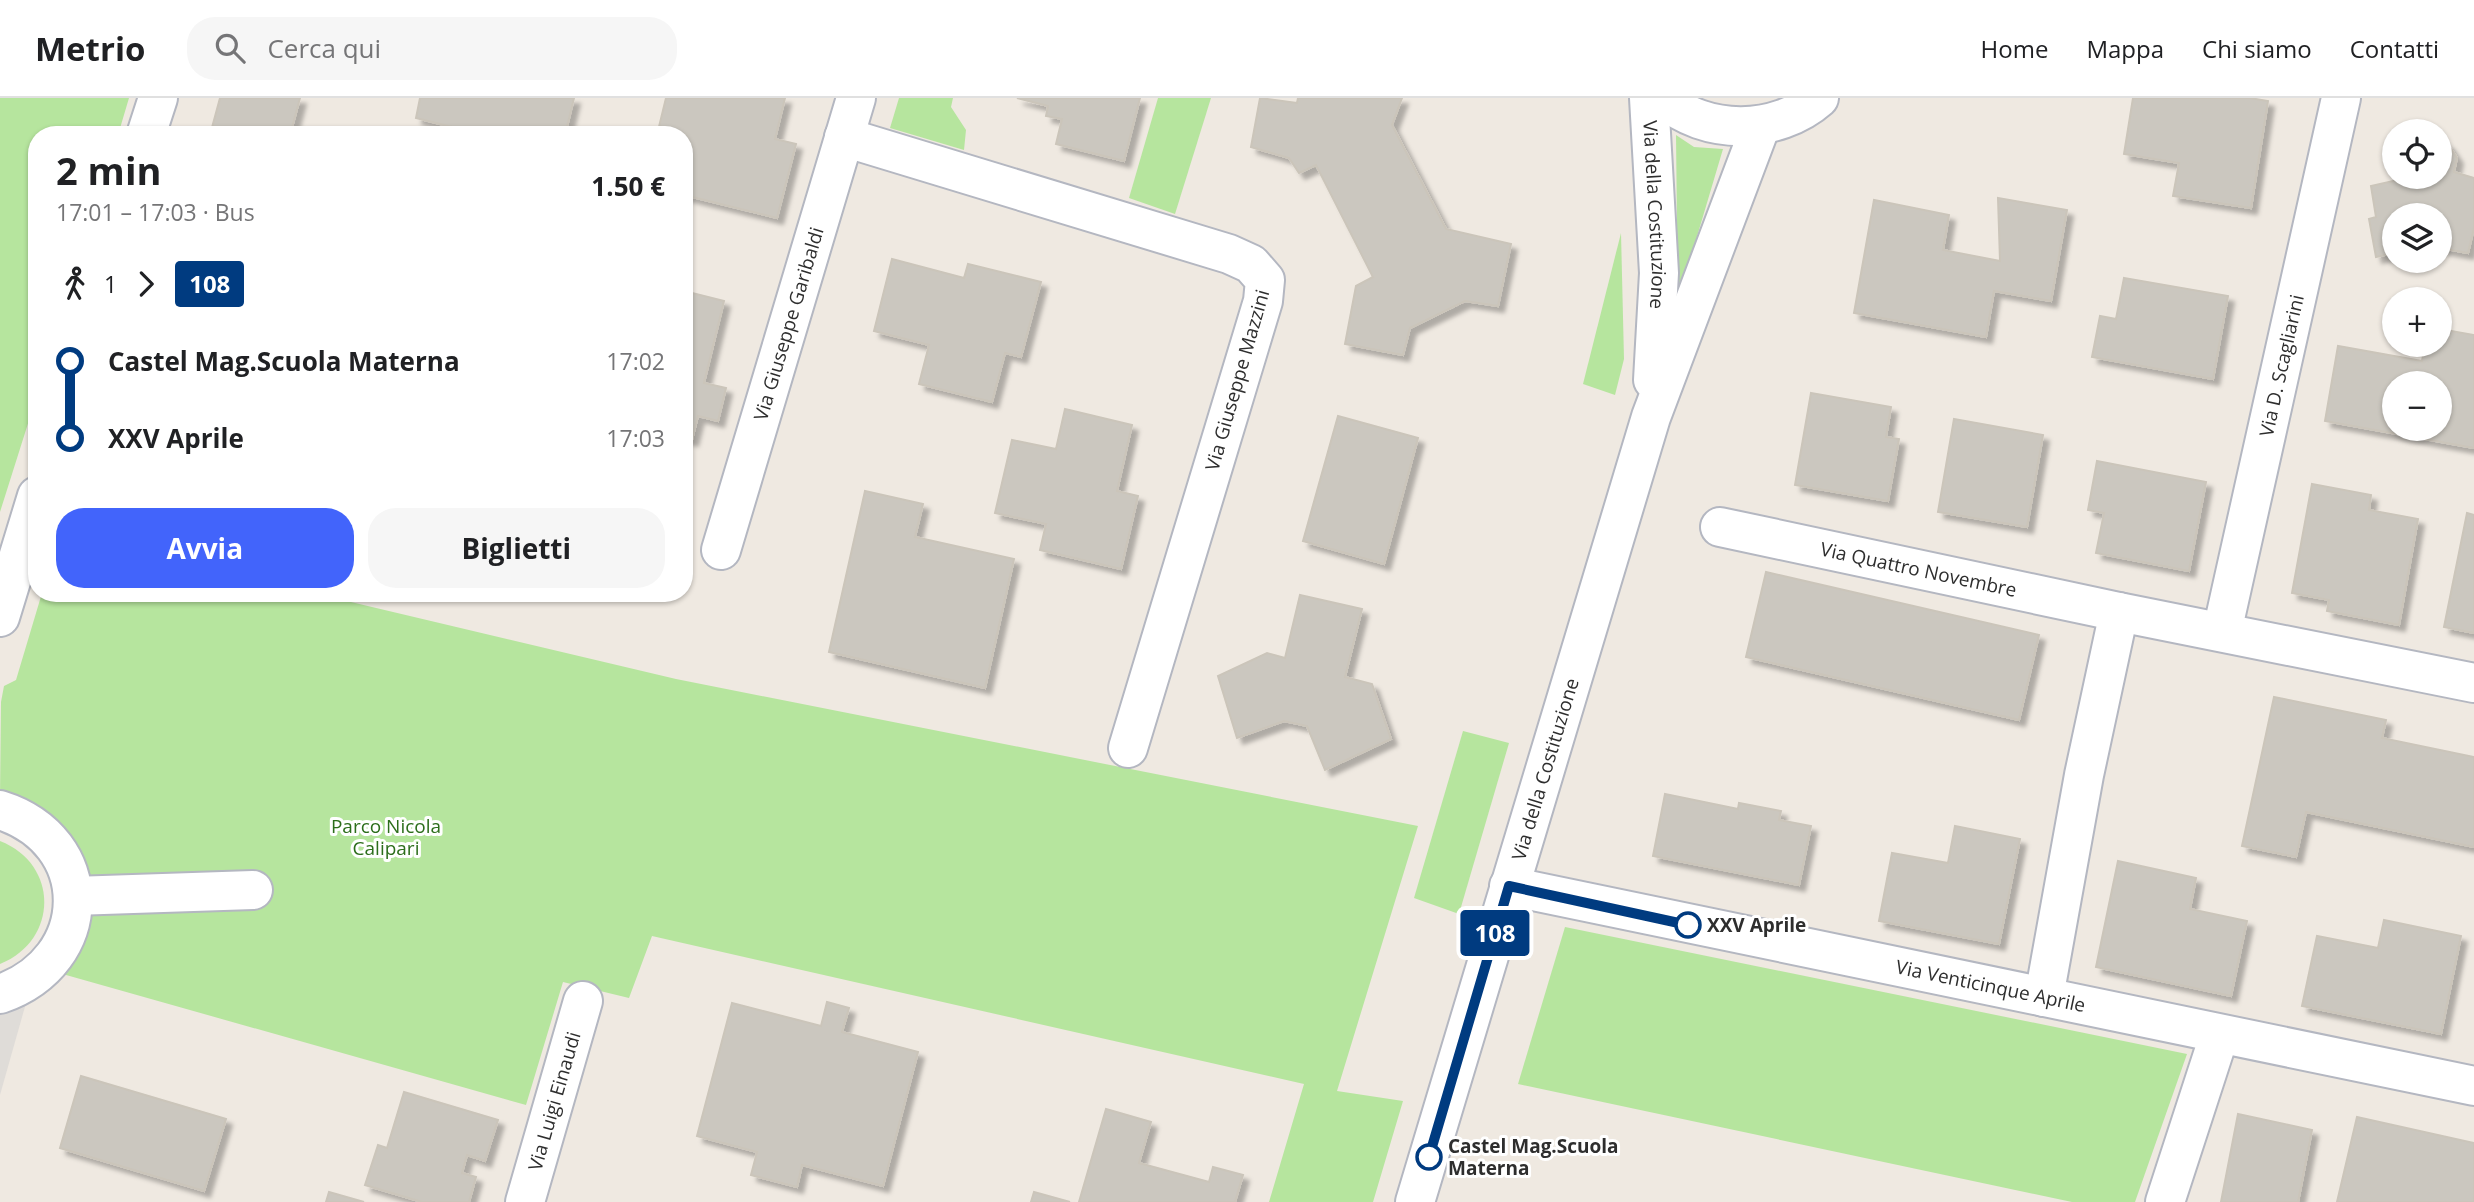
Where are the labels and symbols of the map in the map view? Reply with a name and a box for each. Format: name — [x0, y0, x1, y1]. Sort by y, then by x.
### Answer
street label: Via della Costituzione — [1637, 120, 1672, 310]
street label: Via Giuseppe Garibaldi — [747, 224, 830, 424]
street label: Via Giuseppe Mazzini — [1199, 286, 1275, 474]
street label: Via D. Scagliarini — [2253, 292, 2310, 439]
street label: Via Quattro Novembre — [1818, 536, 2019, 603]
street label: Via della Costituzione — [1505, 675, 1585, 863]
park label: Parco Nicola Calipari — [331, 813, 441, 861]
line badge: 108 — [1455, 910, 1535, 956]
marker: XXV Aprile — [1675, 912, 1701, 938]
place label: XXV Aprile — [1707, 912, 1806, 938]
street label: Via Venticinque Aprile — [1894, 954, 2088, 1018]
street label: Via Luigi Einaudi — [522, 1028, 587, 1174]
place label: Castel Mag.Scuola Materna — [1448, 1133, 1619, 1181]
marker: Castel Mag.Scuola Materna — [1416, 1144, 1442, 1170]

